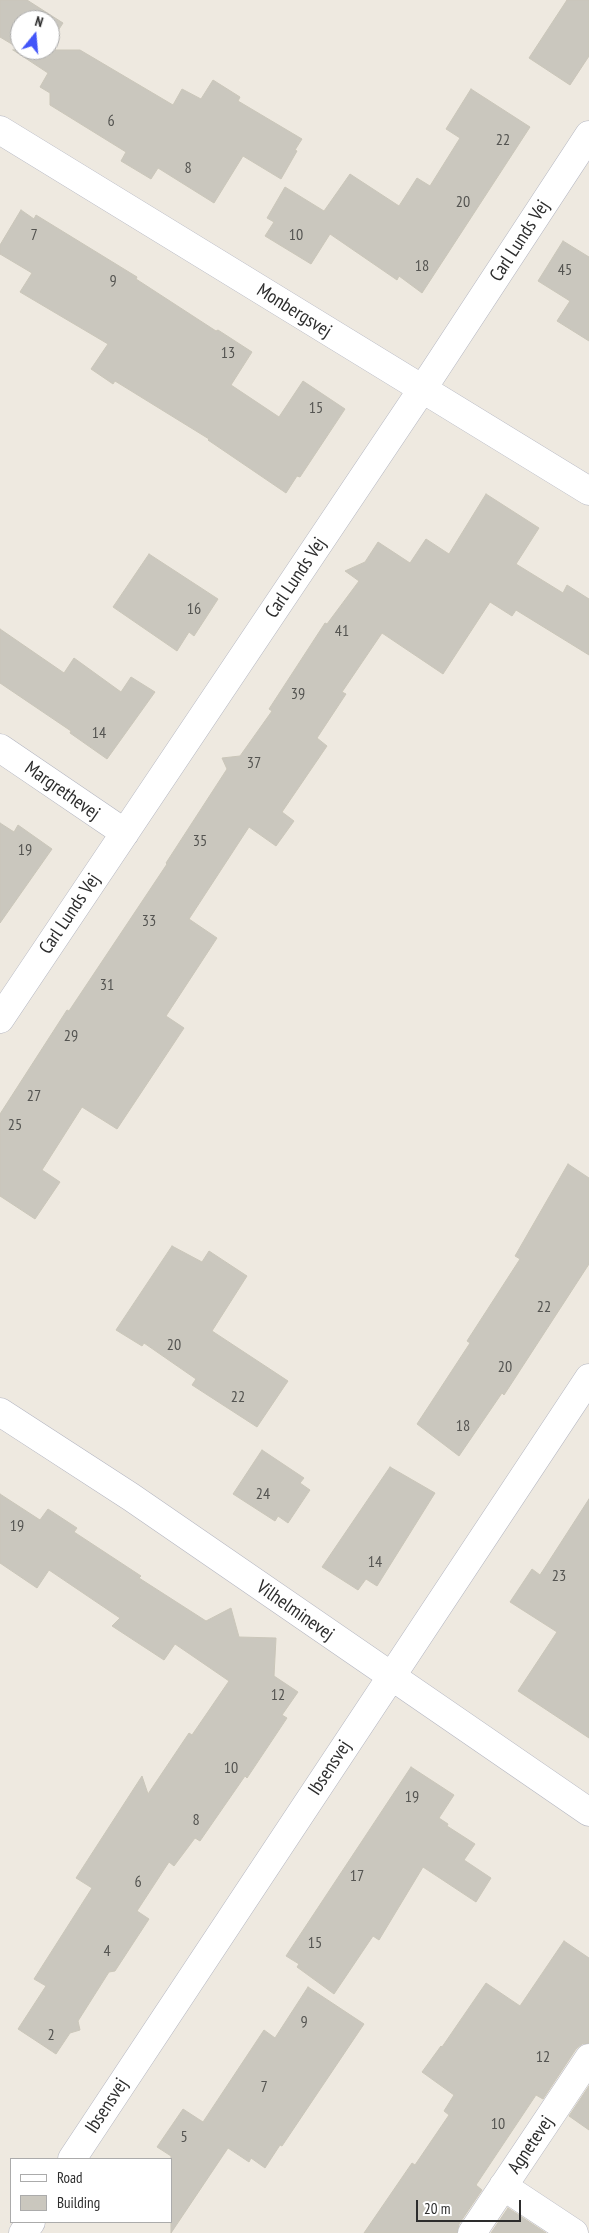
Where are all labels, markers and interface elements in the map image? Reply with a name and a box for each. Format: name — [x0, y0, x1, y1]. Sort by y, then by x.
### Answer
north arrow — [10, 10, 60, 60]
text: N — [33, 12, 45, 31]
house number: 6 — [107, 111, 115, 131]
house number: 22 — [496, 130, 510, 150]
house number: 8 — [184, 158, 192, 178]
house number: 20 — [456, 192, 470, 212]
street label: Carl Lunds Vej — [485, 196, 555, 286]
house number: 7 — [30, 225, 38, 245]
house number: 10 — [289, 225, 303, 245]
house number: 18 — [415, 256, 429, 276]
house number: 45 — [558, 260, 572, 280]
house number: 9 — [109, 271, 117, 291]
street label: Monbergsvej — [252, 279, 336, 343]
house number: 13 — [221, 343, 235, 363]
house number: 15 — [309, 398, 323, 418]
street label: Carl Lunds Vej — [261, 533, 331, 623]
house number: 16 — [187, 599, 201, 619]
house number: 41 — [335, 621, 349, 641]
house number: 39 — [291, 684, 305, 704]
house number: 14 — [92, 723, 106, 743]
house number: 37 — [247, 753, 261, 773]
street label: Margrethevej — [20, 757, 104, 825]
house number: 35 — [193, 831, 207, 851]
house number: 19 — [18, 840, 32, 860]
street label: Carl Lunds Vej — [35, 869, 105, 959]
house number: 33 — [142, 911, 156, 931]
house number: 31 — [100, 975, 114, 995]
house number: 29 — [64, 1026, 78, 1046]
house number: 27 — [27, 1086, 41, 1106]
house number: 25 — [8, 1115, 22, 1135]
house number: 22 — [537, 1297, 551, 1317]
house number: 20 — [167, 1335, 181, 1355]
house number: 20 — [498, 1357, 512, 1377]
house number: 22 — [231, 1387, 245, 1407]
house number: 18 — [456, 1416, 470, 1436]
house number: 24 — [256, 1484, 270, 1504]
house number: 19 — [10, 1516, 24, 1536]
house number: 14 — [368, 1552, 382, 1572]
house number: 23 — [552, 1566, 566, 1586]
street label: Vilhelminevej — [252, 1576, 338, 1646]
house number: 12 — [271, 1685, 285, 1705]
street label: Ibsensvej — [304, 1736, 356, 1800]
house number: 10 — [224, 1758, 238, 1778]
house number: 19 — [405, 1787, 419, 1807]
house number: 8 — [192, 1810, 200, 1830]
house number: 17 — [350, 1866, 364, 1886]
house number: 6 — [134, 1872, 142, 1892]
house number: 15 — [308, 1933, 322, 1953]
house number: 4 — [103, 1941, 111, 1961]
house number: 9 — [300, 2012, 308, 2032]
house number: 2 — [47, 2025, 55, 2045]
house number: 12 — [536, 2047, 550, 2067]
street label: Ibsensvej — [81, 2074, 133, 2138]
house number: 7 — [260, 2077, 268, 2097]
street label: Agnetevej — [503, 2112, 559, 2178]
house number: 10 — [491, 2114, 505, 2134]
house number: 5 — [180, 2127, 188, 2147]
legend — [10, 2158, 172, 2223]
text: Road — [57, 2168, 83, 2187]
scale bar — [419, 2190, 524, 2222]
text: Building — [57, 2193, 100, 2212]
text: 20 m — [424, 2199, 450, 2218]

